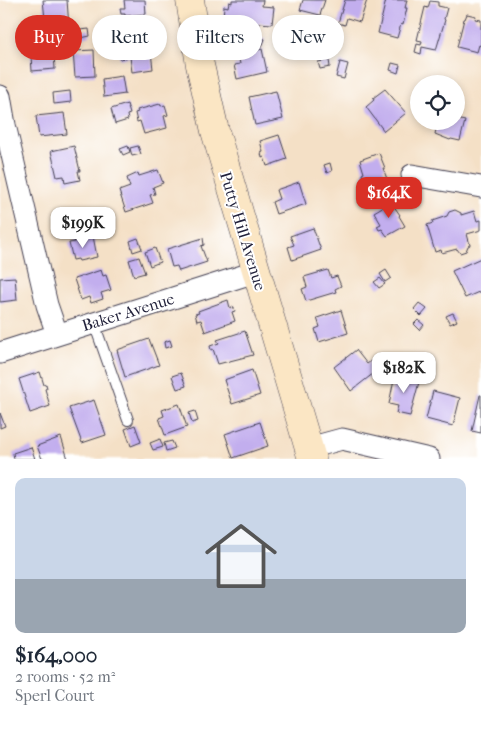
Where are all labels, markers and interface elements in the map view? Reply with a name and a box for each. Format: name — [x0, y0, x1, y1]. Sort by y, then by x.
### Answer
chip: Buy — [15, 15, 82, 60]
chip: Rent — [92, 15, 167, 60]
chip: Filters — [177, 15, 262, 60]
chip: New — [272, 15, 344, 60]
map controls — [410, 75, 465, 130]
button: locate — [410, 75, 465, 130]
street label: Putty Hill Avenue — [216, 169, 270, 293]
pin: $164K — [354, 176, 424, 219]
text: $164K — [367, 183, 411, 202]
pin: $199K — [48, 206, 118, 249]
text: $199K — [62, 213, 104, 232]
street label: Baker Avenue — [80, 289, 177, 335]
pin: $182K — [369, 352, 439, 394]
text: $182K — [383, 358, 425, 377]
icon: home — [196, 511, 286, 601]
text: $164,000 — [15, 643, 97, 667]
text: 2 rooms · 52 m² — [15, 667, 115, 686]
text: Sperl Court — [15, 686, 95, 705]

